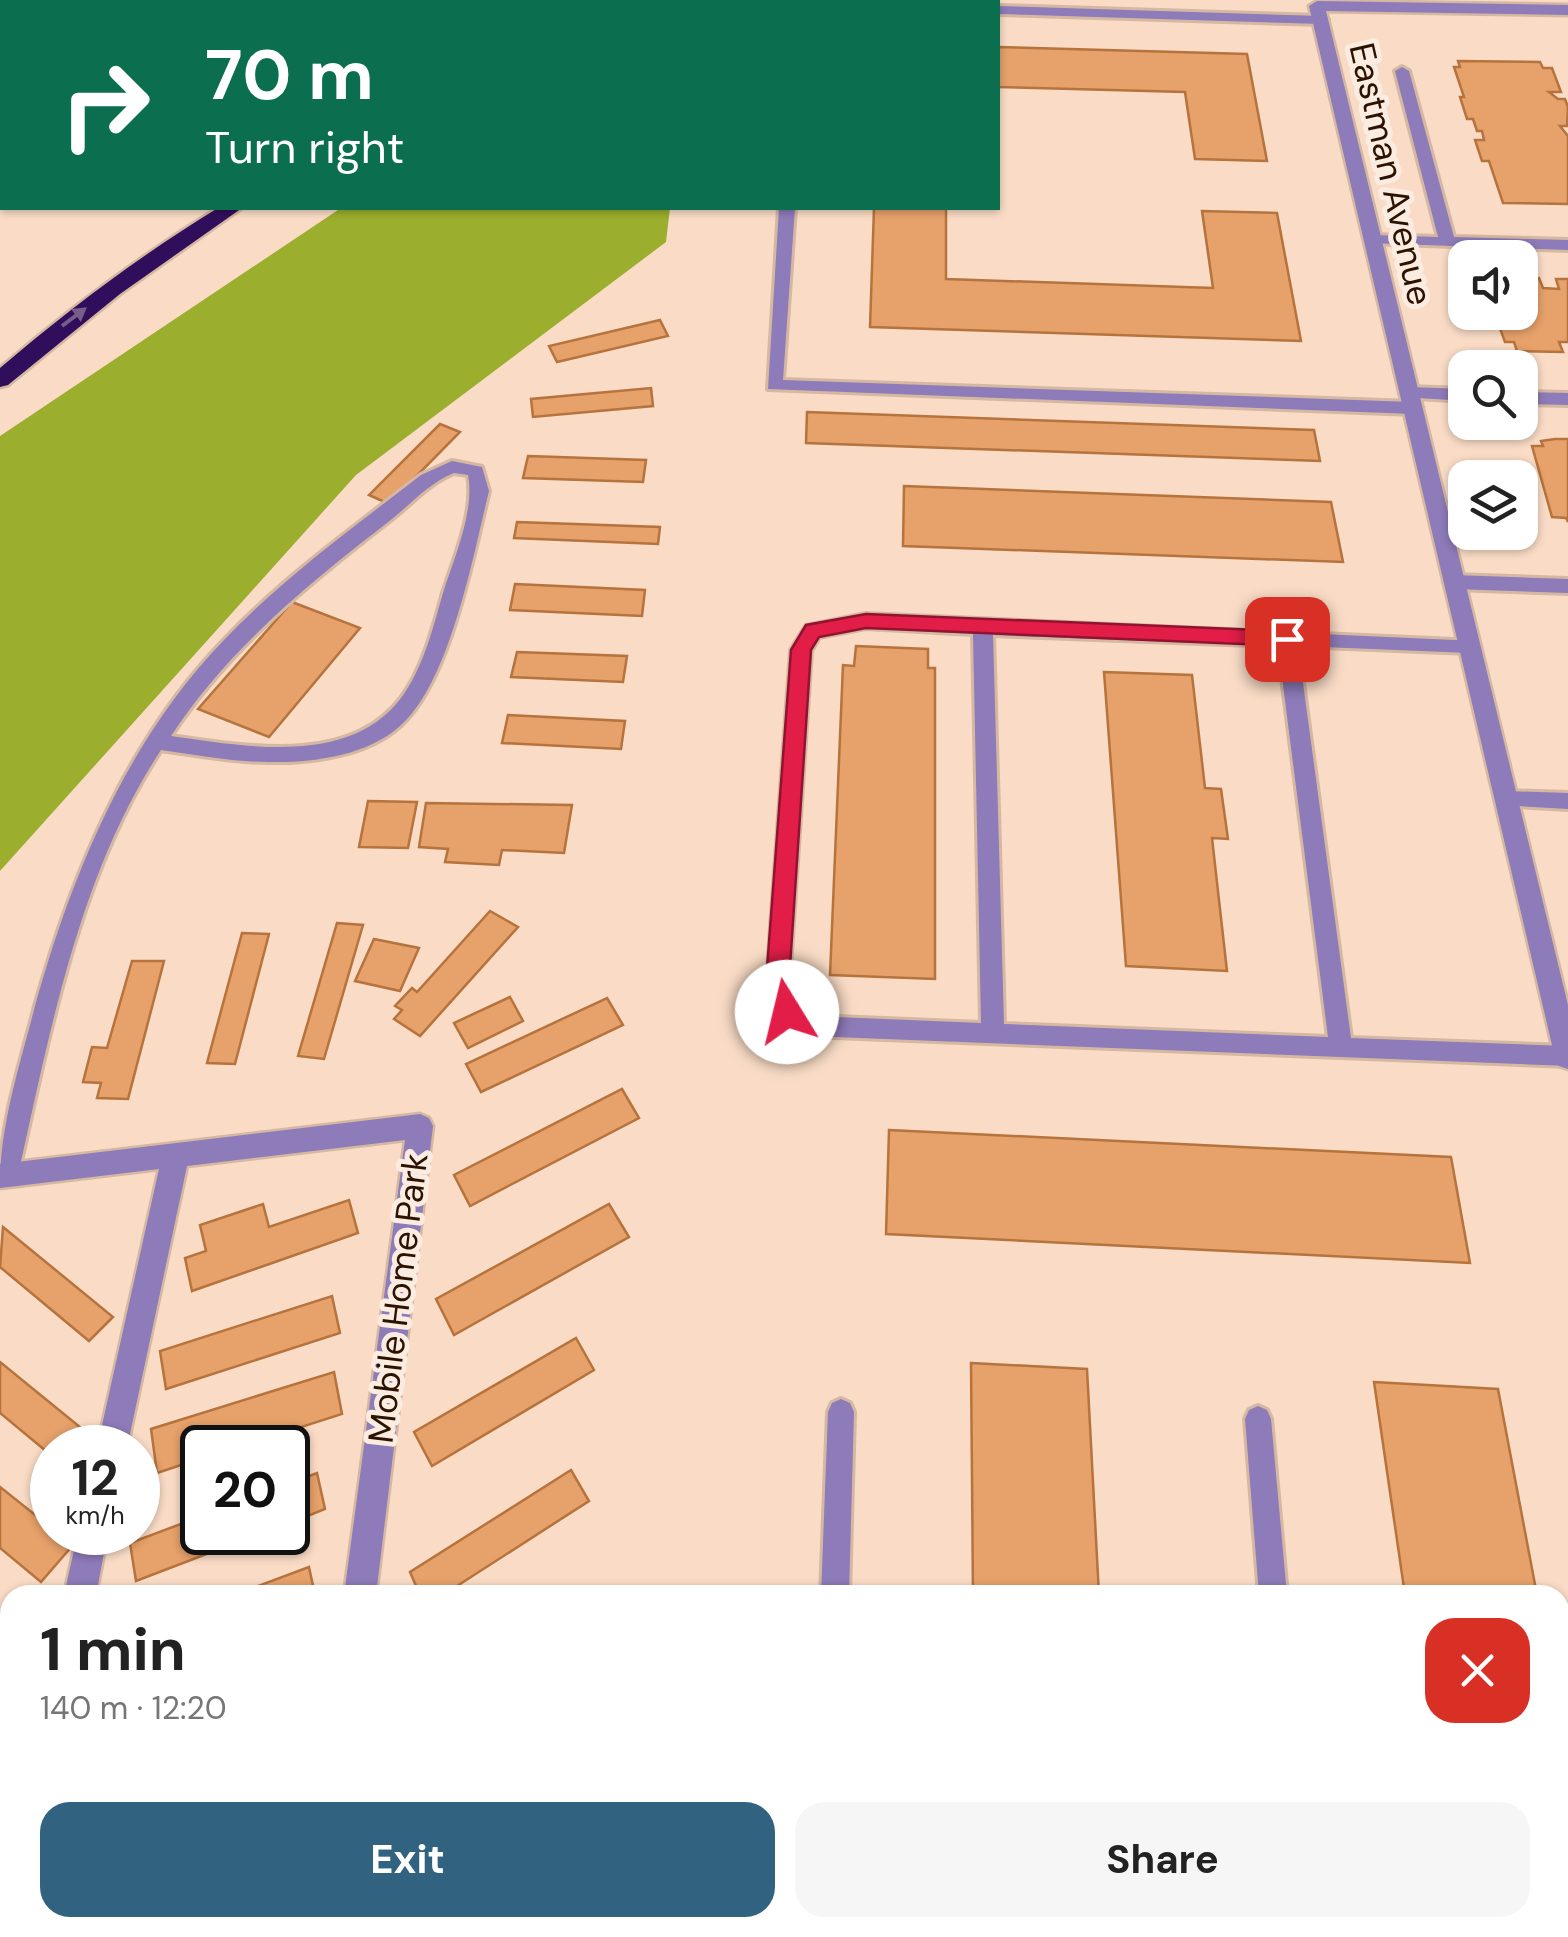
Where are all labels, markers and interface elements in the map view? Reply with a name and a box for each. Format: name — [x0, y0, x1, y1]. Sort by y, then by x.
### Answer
text: 70 m — [205, 30, 374, 121]
street label: Eastman Avenue — [1338, 38, 1444, 310]
icon: right — [40, 40, 170, 170]
text: Turn right — [205, 118, 404, 177]
map controls — [1448, 240, 1538, 550]
button: sound — [1448, 240, 1538, 330]
one-way arrow — [61, 307, 87, 327]
button: search — [1448, 350, 1538, 440]
button: layers — [1448, 460, 1538, 550]
pin — [1245, 597, 1330, 682]
icon: arrive — [1260, 612, 1315, 667]
position arrow — [735, 960, 839, 1064]
street label: Mobile Home Park — [357, 1150, 439, 1446]
speed limit sign: 20 — [180, 1425, 310, 1555]
text: 12 — [71, 1445, 119, 1511]
text: km/h — [65, 1499, 125, 1532]
text: 1 min — [40, 1610, 186, 1689]
button: close — [1425, 1618, 1530, 1723]
text: 140 m · 12:20 — [40, 1687, 227, 1729]
button: Exit — [40, 1802, 775, 1917]
button: Share — [795, 1802, 1530, 1917]

